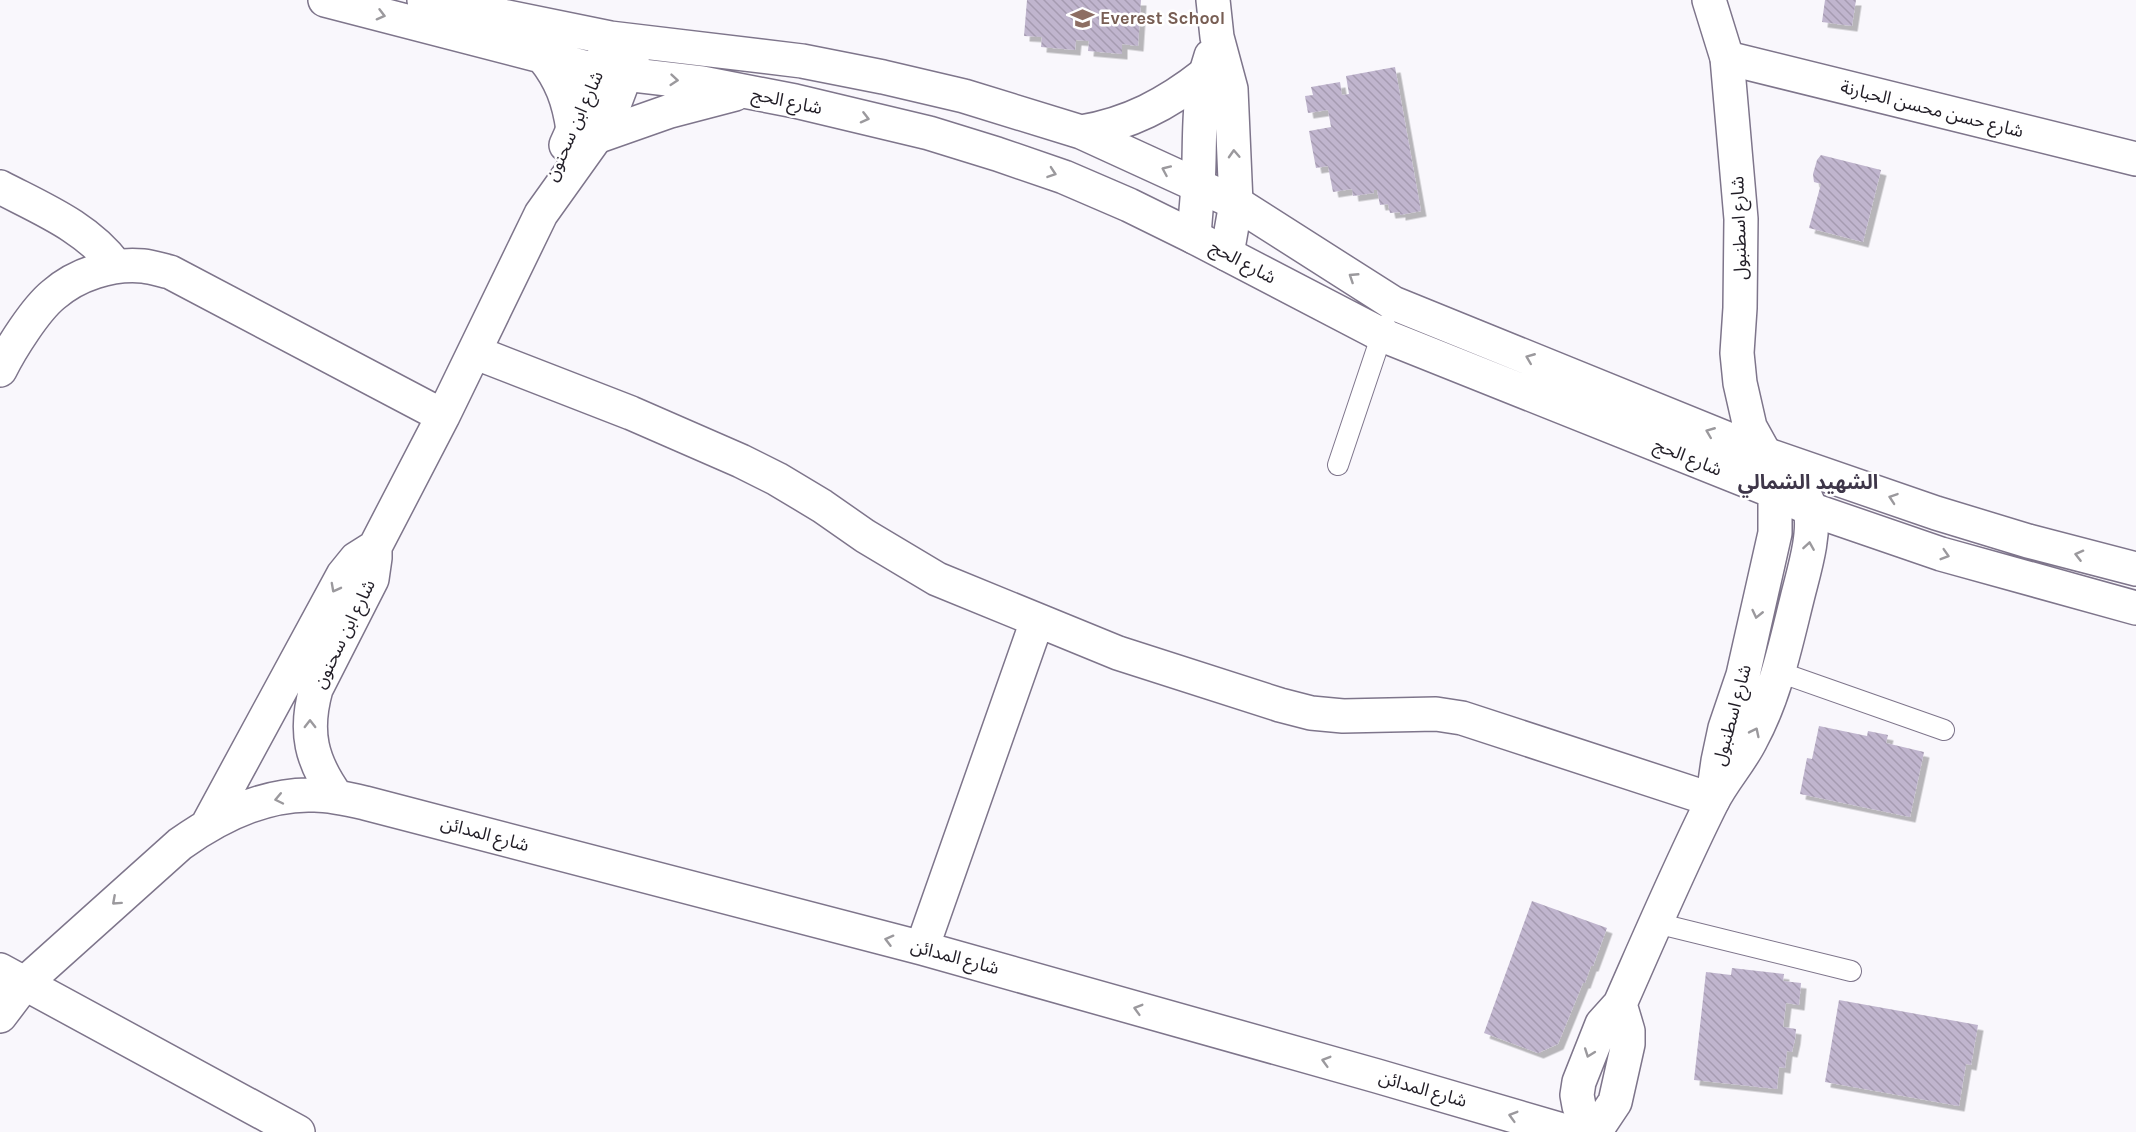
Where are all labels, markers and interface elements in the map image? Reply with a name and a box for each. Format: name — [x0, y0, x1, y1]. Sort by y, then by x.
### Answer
school or university icon: Everest School — [1069, 5, 1095, 31]
place label: Everest School — [1100, 7, 1225, 29]
one-way arrow — [375, 8, 386, 20]
street label: شارع ابن سحنون — [540, 67, 611, 186]
one-way arrow — [669, 73, 678, 86]
street label: شارع حسن محسن الحبارنة — [1837, 76, 2026, 145]
street label: شارع الحج — [749, 83, 824, 122]
one-way arrow — [860, 110, 870, 123]
one-way arrow — [1227, 150, 1240, 159]
one-way arrow — [1162, 165, 1173, 177]
one-way arrow — [1046, 166, 1057, 179]
street label: شارع اسطنبول — [1726, 176, 1755, 280]
street label: شارع الحج — [1205, 236, 1280, 291]
one-way arrow — [1349, 273, 1359, 285]
one-way arrow — [1525, 353, 1536, 366]
one-way arrow — [1706, 427, 1717, 439]
street label: شارع الحج — [1650, 433, 1725, 483]
district label: الشهيد الشمالي — [1738, 471, 1878, 498]
one-way arrow — [1888, 493, 1899, 505]
one-way arrow — [1802, 541, 1814, 550]
one-way arrow — [1939, 548, 1950, 560]
one-way arrow — [2075, 549, 2085, 562]
street label: شارع ابن سحنون — [308, 576, 383, 693]
one-way arrow — [331, 582, 342, 593]
one-way arrow — [1751, 609, 1764, 619]
street label: شارع اسطنبول — [1708, 662, 1759, 769]
one-way arrow — [304, 720, 316, 729]
one-way arrow — [1747, 728, 1759, 739]
one-way arrow — [274, 792, 284, 805]
street label: شارع المدائن — [438, 812, 532, 859]
one-way arrow — [113, 894, 123, 905]
one-way arrow — [885, 934, 895, 947]
street label: شارع المدائن — [908, 935, 1002, 982]
one-way arrow — [1133, 1003, 1143, 1016]
one-way arrow — [1584, 1047, 1597, 1058]
one-way arrow — [1321, 1056, 1332, 1068]
street label: شارع المدائن — [1376, 1066, 1470, 1115]
one-way arrow — [1508, 1110, 1518, 1123]

